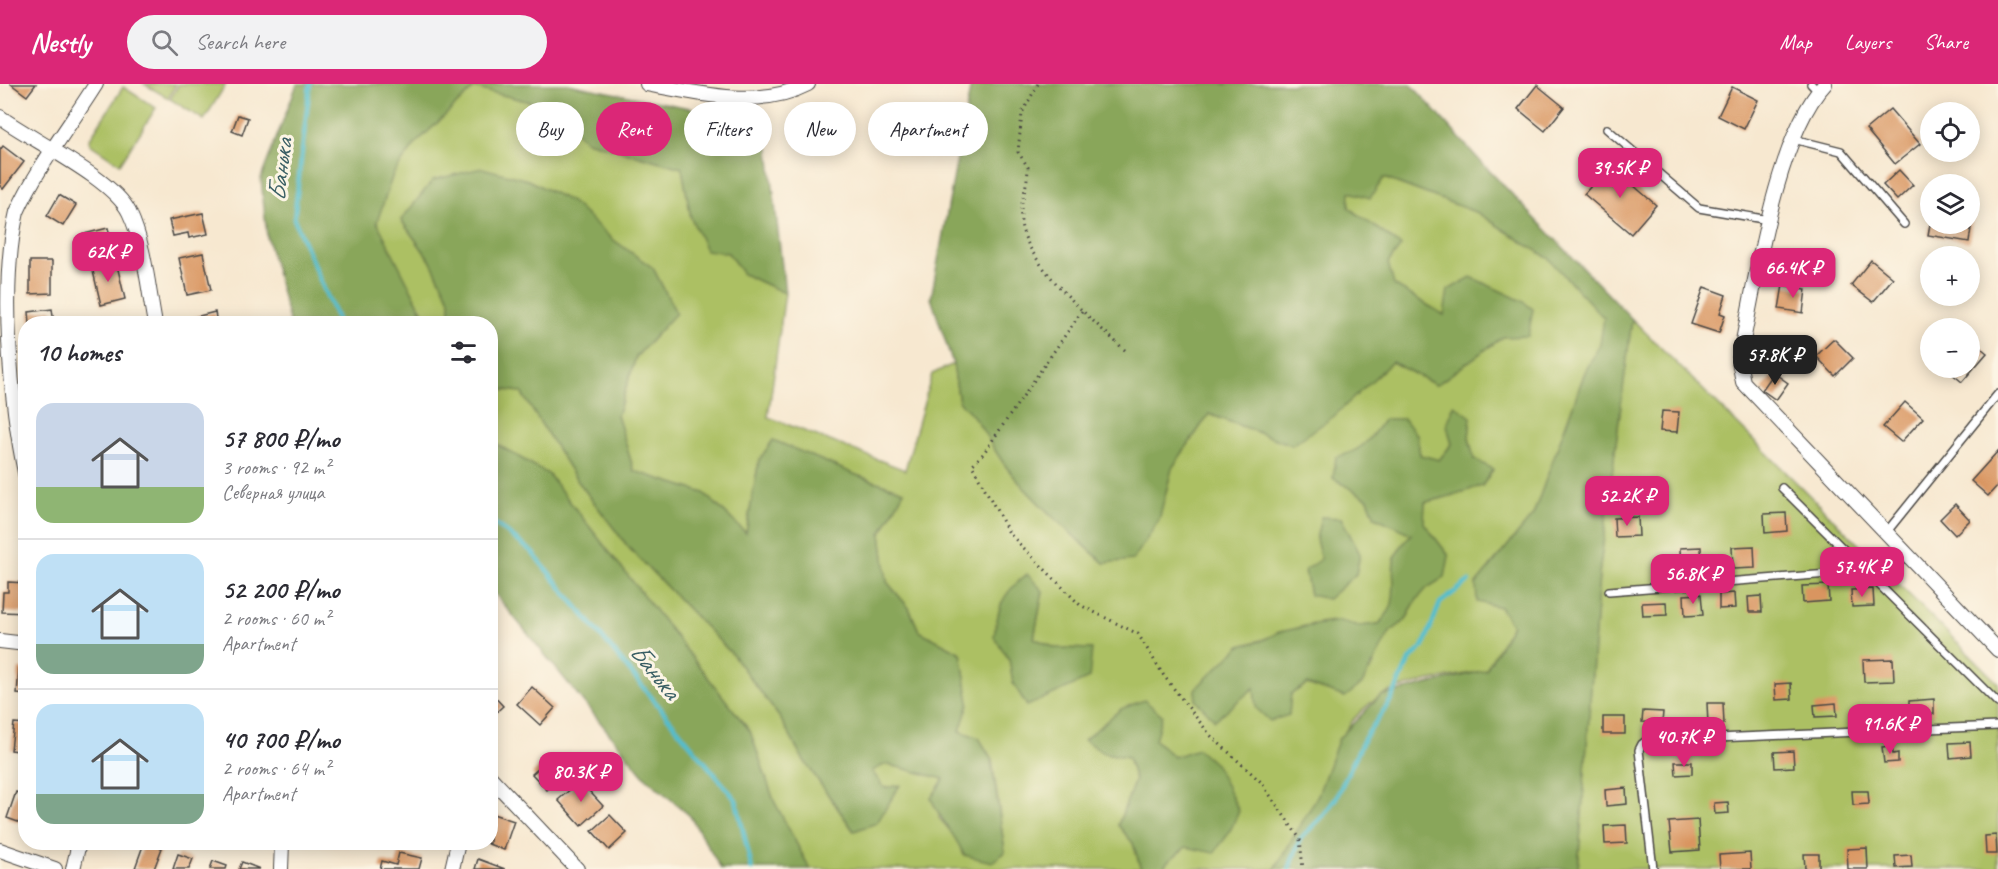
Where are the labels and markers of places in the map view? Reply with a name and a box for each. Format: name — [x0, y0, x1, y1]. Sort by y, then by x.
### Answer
pin: 39.5K ₽ — [1565, 148, 1675, 199]
pin: 62K ₽ — [66, 232, 150, 283]
pin: 66.4K ₽ — [1738, 248, 1848, 299]
pin: 57.8K ₽ — [1720, 335, 1830, 386]
pin: 52.2K ₽ — [1572, 476, 1682, 527]
pin: 57.4K ₽ — [1807, 547, 1917, 598]
pin: 56.8K ₽ — [1638, 554, 1748, 605]
pin: 91.6K ₽ — [1835, 704, 1945, 755]
pin: 40.7K ₽ — [1629, 717, 1739, 768]
pin: 80.3K ₽ — [526, 752, 636, 803]

